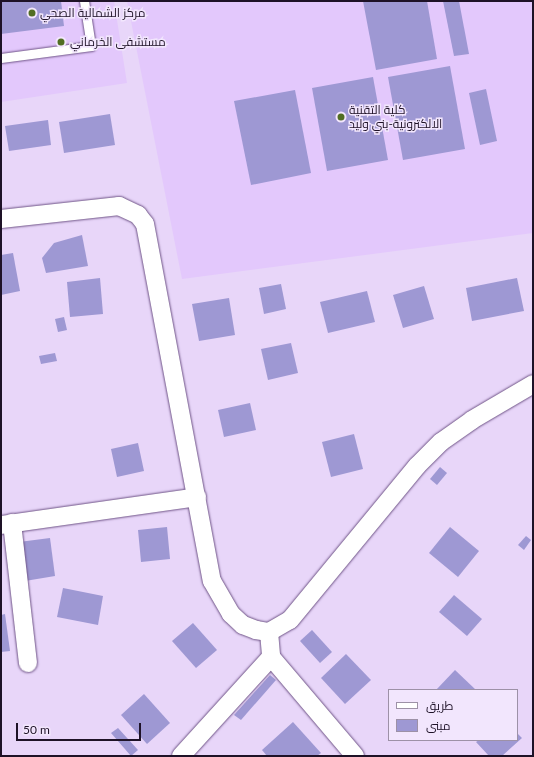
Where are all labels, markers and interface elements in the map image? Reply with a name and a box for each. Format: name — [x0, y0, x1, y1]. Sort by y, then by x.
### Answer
place label: مركز الشمالية الصحي — [40, 6, 145, 20]
marker: مركز الشمالية الصحي — [27, 8, 37, 18]
place label: مستشفى الخرماني — [70, 35, 166, 49]
marker: مستشفى الخرماني — [55, 36, 67, 48]
place label: كلية التقنية الالكترونية-بني وليد — [349, 103, 442, 131]
marker: كلية التقنية الالكترونية-بني وليد — [336, 112, 346, 122]
legend — [388, 689, 518, 741]
text: طريق — [426, 698, 453, 713]
scale bar — [18, 715, 143, 741]
text: مبنى — [426, 718, 451, 733]
text: 50 m — [23, 722, 50, 737]

